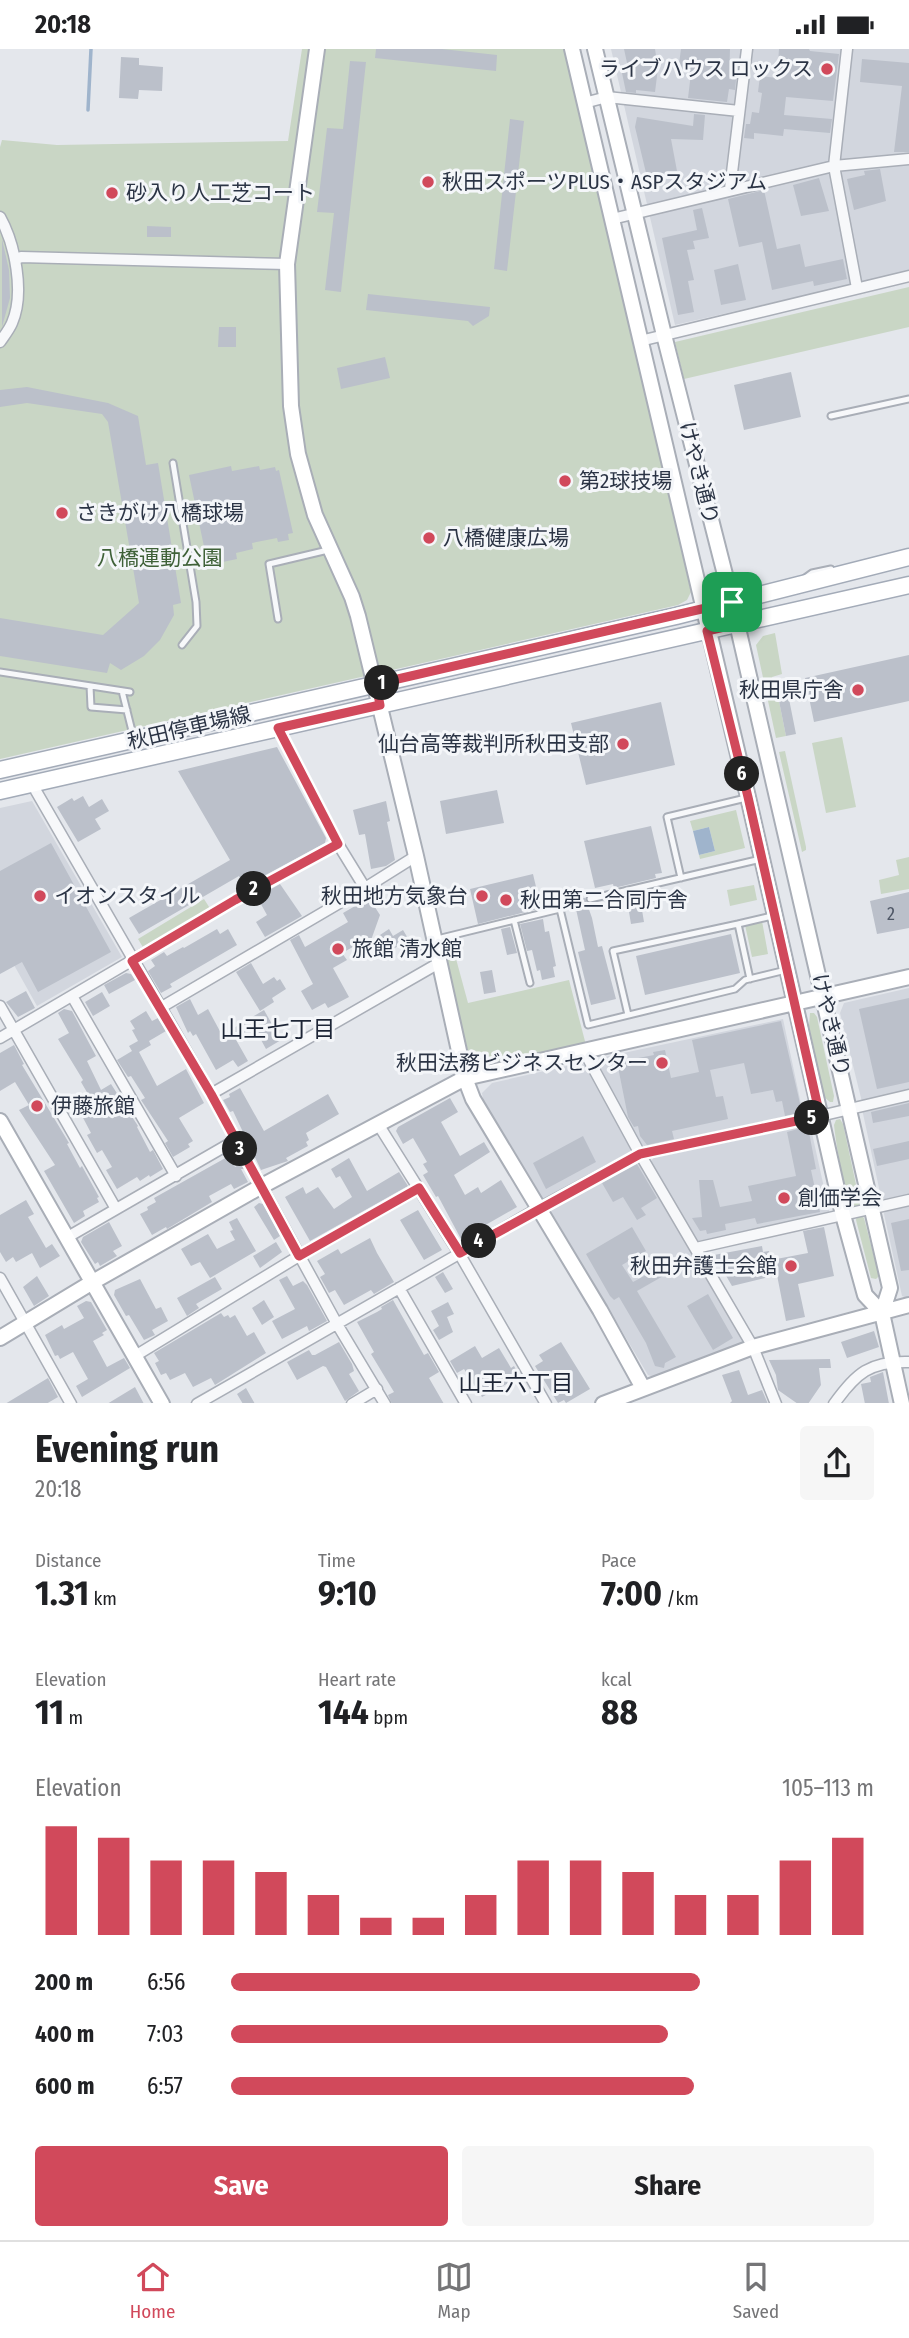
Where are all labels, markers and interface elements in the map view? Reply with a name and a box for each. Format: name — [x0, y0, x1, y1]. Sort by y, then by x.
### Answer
text: 20:18 — [35, 9, 91, 40]
place label: ライブハウス ロックス — [599, 56, 813, 82]
marker: ライブハウス ロックス — [819, 61, 835, 77]
place label: 秋田スポーツPLUS・ASPスタジアム — [442, 169, 767, 195]
marker: 秋田スポーツPLUS・ASPスタジアム — [420, 174, 436, 190]
place label: 砂入り人工芝コート — [126, 180, 315, 206]
marker: 砂入り人工芝コート — [104, 185, 120, 201]
street label: けやき通り — [674, 419, 724, 527]
place label: 第2球技場 — [579, 468, 672, 494]
marker: 第2球技場 — [557, 473, 573, 489]
place label: さきがけ八橋球場 — [76, 500, 244, 526]
marker: さきがけ八橋球場 — [54, 505, 70, 521]
place label: 八橋健康広場 — [443, 525, 569, 551]
marker: 八橋健康広場 — [421, 530, 437, 546]
park label: 八橋運動公園 — [97, 545, 223, 571]
pin — [702, 572, 762, 632]
icon: arrive — [713, 583, 751, 621]
pin: 1 — [364, 665, 400, 701]
text: 1 — [377, 671, 386, 694]
place label: 秋田県庁舎 — [739, 677, 844, 703]
marker: 秋田県庁舎 — [850, 682, 866, 698]
street label: 秋田停車場線 — [125, 701, 253, 755]
place label: 仙台高等裁判所秋田支部 — [378, 731, 609, 757]
marker: 仙台高等裁判所秋田支部 — [615, 736, 631, 752]
pin: 6 — [724, 757, 760, 791]
text: 6 — [737, 762, 746, 785]
pin: 2 — [236, 871, 272, 907]
text: 2 — [249, 877, 258, 900]
place label: イオンスタイル — [54, 883, 201, 909]
place label: 秋田地方気象台 — [321, 883, 468, 909]
place label: 秋田第二合同庁舎 — [520, 887, 688, 913]
marker: イオンスタイル — [32, 888, 48, 904]
marker: 秋田地方気象台 — [474, 888, 490, 904]
marker: 秋田第二合同庁舎 — [498, 892, 514, 908]
house number: 2 — [887, 903, 895, 925]
place label: 旅館 清水館 — [352, 936, 462, 962]
marker: 旅館 清水館 — [330, 941, 346, 957]
street label: けやき通り — [807, 971, 855, 1079]
district label: 山王七丁目 — [221, 1015, 336, 1043]
place label: 秋田法務ビジネスセンター — [396, 1050, 648, 1076]
marker: 秋田法務ビジネスセンター — [654, 1055, 670, 1071]
place label: 伊藤旅館 — [51, 1093, 135, 1119]
marker: 伊藤旅館 — [29, 1098, 45, 1114]
pin: 5 — [794, 1101, 830, 1135]
text: 5 — [807, 1106, 816, 1129]
pin: 3 — [222, 1131, 258, 1167]
text: 3 — [235, 1137, 244, 1160]
place label: 創価学会 — [798, 1185, 882, 1211]
marker: 創価学会 — [776, 1190, 792, 1206]
pin: 4 — [462, 1223, 496, 1259]
text: 4 — [474, 1229, 483, 1252]
place label: 秋田弁護士会館 — [630, 1253, 777, 1279]
marker: 秋田弁護士会館 — [783, 1258, 799, 1274]
district label: 山王六丁目 — [459, 1369, 574, 1397]
text: Evening run — [35, 1426, 219, 1472]
button: share — [800, 1426, 874, 1500]
text: 20:18 — [35, 1475, 82, 1503]
text: Distance — [35, 1549, 102, 1572]
text: Time — [318, 1549, 356, 1572]
text: Pace — [601, 1549, 636, 1572]
text: 1.31 — [35, 1572, 89, 1614]
text: 9:10 — [318, 1572, 377, 1614]
text: 7:00 — [601, 1572, 662, 1614]
text: km — [89, 1587, 117, 1610]
text: /km — [662, 1587, 699, 1610]
text: Elevation — [35, 1668, 107, 1691]
text: Heart rate — [318, 1668, 396, 1691]
text: kcal — [601, 1668, 632, 1691]
text: 11 — [35, 1691, 64, 1733]
text: 144 — [318, 1691, 369, 1733]
text: 88 — [601, 1691, 638, 1733]
text: m — [64, 1706, 83, 1729]
text: bpm — [369, 1706, 408, 1729]
text: Elevation — [35, 1774, 122, 1802]
text: 105–113 m — [782, 1774, 874, 1802]
text: 200 m — [35, 1968, 93, 1996]
text: 6:56 — [147, 1968, 185, 1996]
text: 400 m — [35, 2020, 94, 2048]
text: 7:03 — [147, 2020, 183, 2048]
text: 600 m — [35, 2072, 94, 2100]
text: 6:57 — [147, 2072, 183, 2100]
button: Save — [35, 2146, 448, 2226]
button: Share — [462, 2146, 874, 2226]
tab: Home — [130, 2258, 175, 2323]
tab: Map — [435, 2258, 473, 2323]
tab: Saved — [733, 2258, 779, 2323]

